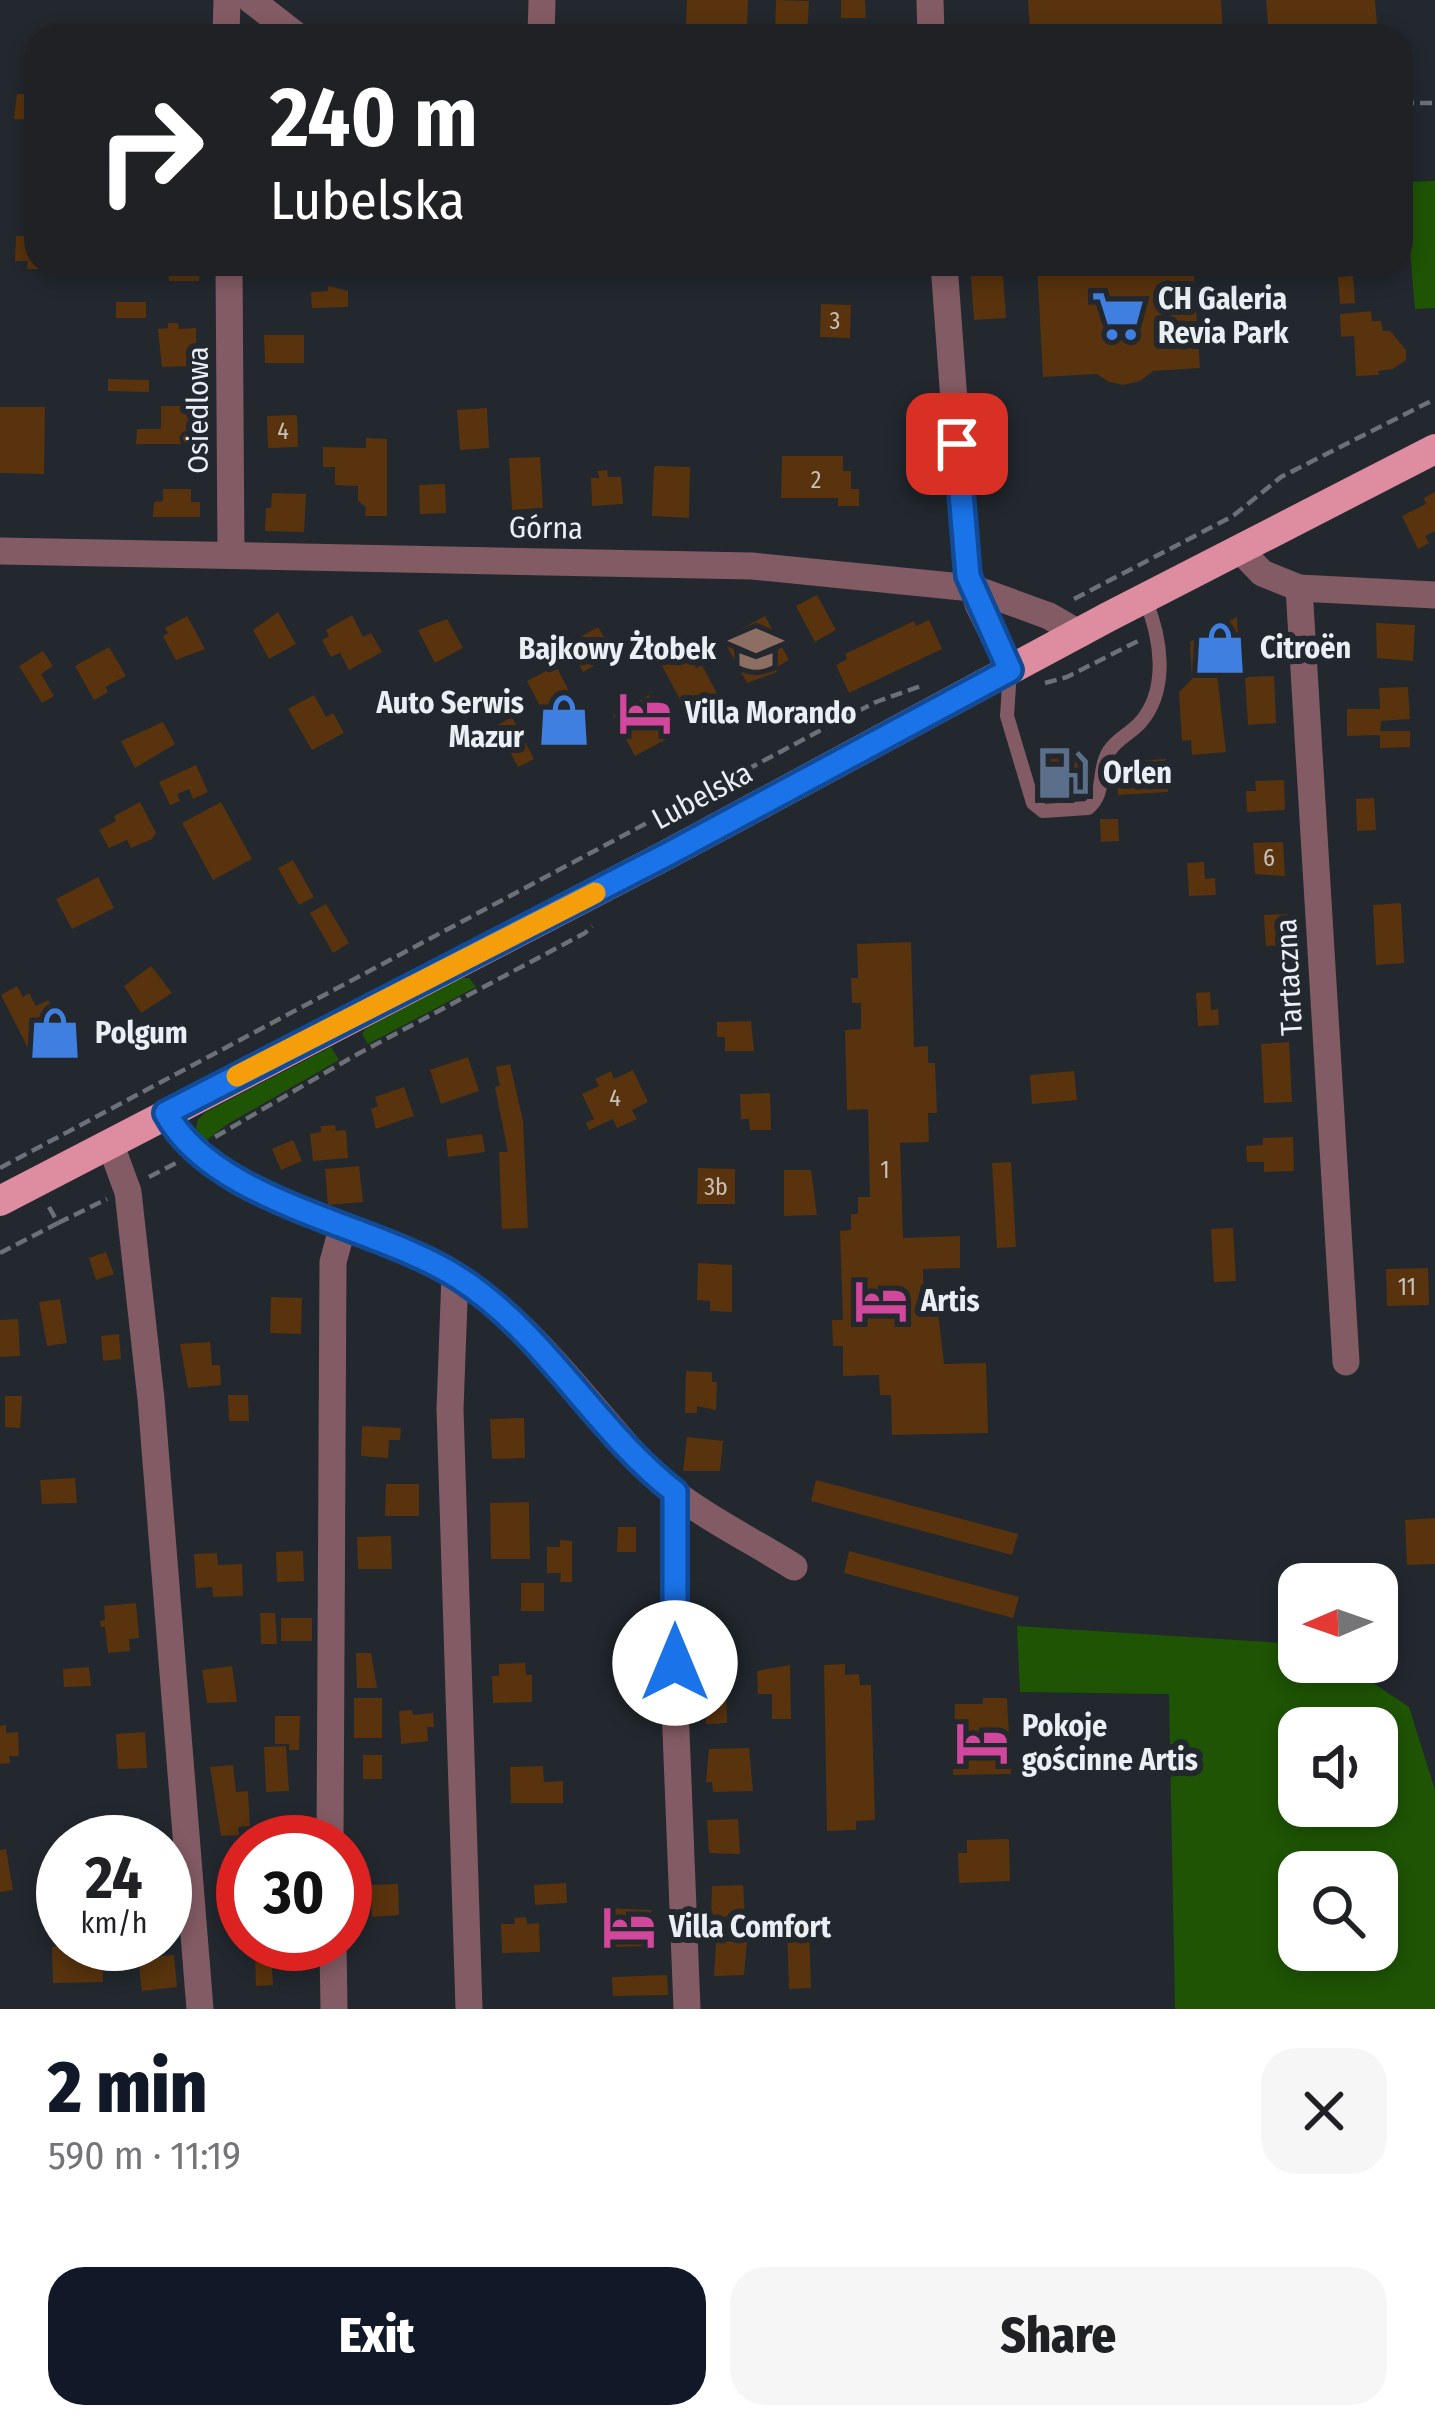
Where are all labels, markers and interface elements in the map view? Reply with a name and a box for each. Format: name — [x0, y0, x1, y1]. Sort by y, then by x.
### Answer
text: 240 m — [270, 67, 478, 168]
icon: right — [72, 72, 228, 228]
text: Lubelska — [270, 169, 465, 233]
place label: CH Galeria Revia Park — [1158, 281, 1289, 351]
supermarket icon: CH Galeria Revia Park — [1089, 287, 1147, 345]
house number: 3 — [830, 307, 840, 335]
street label: Osiedlowa — [180, 346, 216, 474]
pin — [906, 393, 1008, 495]
icon: arrive — [924, 411, 990, 477]
house number: 4 — [277, 417, 289, 445]
house number: 2 — [811, 466, 821, 494]
street label: Górna — [509, 509, 583, 547]
shop icon: Citroën — [1191, 619, 1249, 677]
school or university icon: Bajkowy Żłobek — [727, 620, 785, 678]
place label: Bajkowy Żłobek — [518, 630, 717, 667]
place label: Citroën — [1260, 630, 1351, 666]
hotel icon: Villa Morando — [616, 684, 674, 742]
place label: Auto Serwis Mazur — [376, 685, 525, 755]
shop icon: Auto Serwis Mazur — [535, 691, 593, 749]
place label: Villa Morando — [684, 695, 857, 731]
fuel station icon: Orlen — [1034, 744, 1092, 802]
street label: Lubelska — [646, 755, 758, 837]
place label: Orlen — [1103, 755, 1172, 791]
house number: 6 — [1263, 844, 1275, 872]
street label: Tartaczna — [1268, 918, 1310, 1036]
shop icon: Polgum — [26, 1004, 84, 1062]
place label: Polgum — [95, 1015, 188, 1051]
house number: 4 — [609, 1084, 621, 1112]
house number: 1 — [880, 1156, 890, 1184]
house number: 3b — [704, 1173, 728, 1201]
hotel icon: Artis — [852, 1272, 910, 1330]
house number: 11 — [1398, 1273, 1416, 1301]
place label: Artis — [920, 1283, 980, 1319]
north arrow — [1278, 1563, 1398, 1683]
map controls — [1278, 1563, 1398, 1971]
position arrow — [612, 1600, 738, 1726]
button: sound — [1278, 1707, 1398, 1827]
place label: Pokoje gościnne Artis — [1022, 1708, 1198, 1778]
hotel icon: Pokoje gościnne Artis — [953, 1714, 1011, 1772]
speed limit sign: 30 — [216, 1815, 372, 1971]
text: 24 — [85, 1842, 143, 1914]
button: search — [1278, 1851, 1398, 1971]
hotel icon: Villa Comfort — [600, 1898, 658, 1956]
text: km/h — [81, 1905, 147, 1941]
place label: Villa Comfort — [668, 1909, 831, 1945]
text: 2 min — [48, 2045, 207, 2131]
button: close — [1261, 2048, 1387, 2174]
text: 590 m · 11:19 — [48, 2133, 241, 2179]
button: Exit — [48, 2267, 706, 2405]
button: Share — [730, 2267, 1387, 2405]

